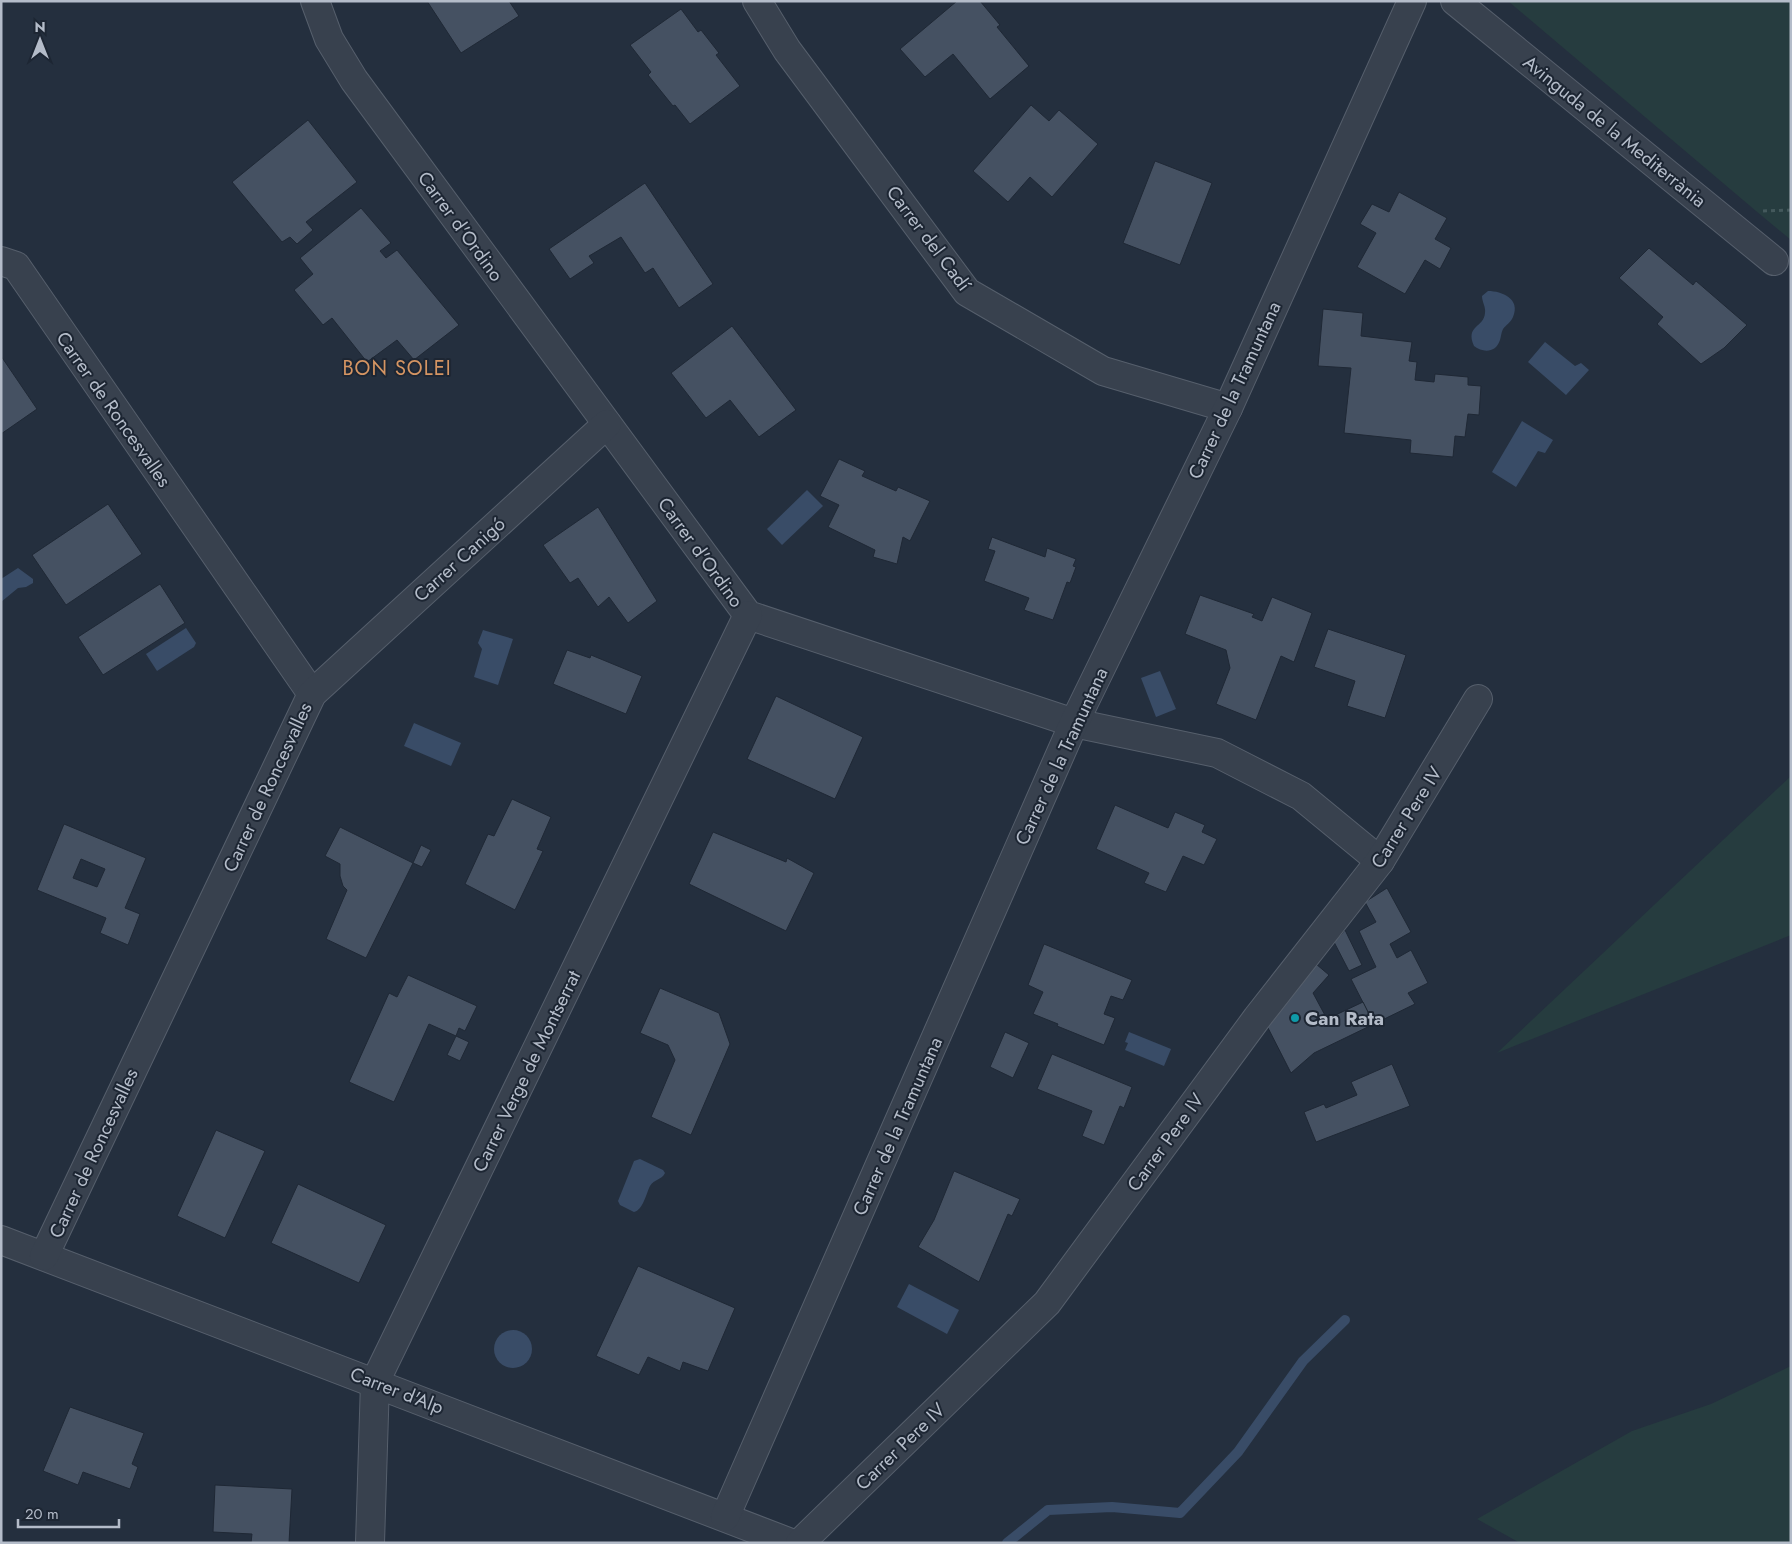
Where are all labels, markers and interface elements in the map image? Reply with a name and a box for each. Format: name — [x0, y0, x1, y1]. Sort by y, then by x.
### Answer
north arrow — [15, 15, 65, 65]
text: N — [34, 17, 46, 37]
street label: Avinguda de la Mediterrània — [1517, 49, 1712, 214]
street label: Carrer d'Ordino — [411, 166, 510, 287]
street label: Carrer del Cadí — [880, 180, 978, 297]
street label: Carrer de la Tramuntana — [1181, 297, 1287, 483]
street label: Carrer de Roncesvalles — [50, 326, 178, 493]
district label: BON SOLEI — [342, 354, 452, 383]
street label: Carrer d'Ordino — [651, 492, 750, 613]
street label: Carrer Canigó — [408, 511, 511, 608]
street label: Carrer de la Tramuntana — [1008, 663, 1114, 849]
street label: Carrer de Roncesvalles — [216, 698, 319, 876]
street label: Carrer Pere IV — [1364, 761, 1449, 873]
street label: Carrer Verge de Montserrat — [466, 966, 587, 1176]
place label: Can Rata — [1305, 1005, 1384, 1032]
marker: Can Rata — [1289, 1012, 1301, 1024]
street label: Carrer de la Tramuntana — [846, 1033, 949, 1220]
street label: Carrer de Roncesvalles — [42, 1064, 145, 1242]
street label: Carrer Pere IV — [1121, 1087, 1211, 1197]
street label: Carrer d'Alp — [346, 1360, 448, 1421]
street label: Carrer Pere IV — [849, 1396, 952, 1496]
scale bar — [18, 1496, 119, 1528]
text: 20 m — [25, 1503, 59, 1525]

